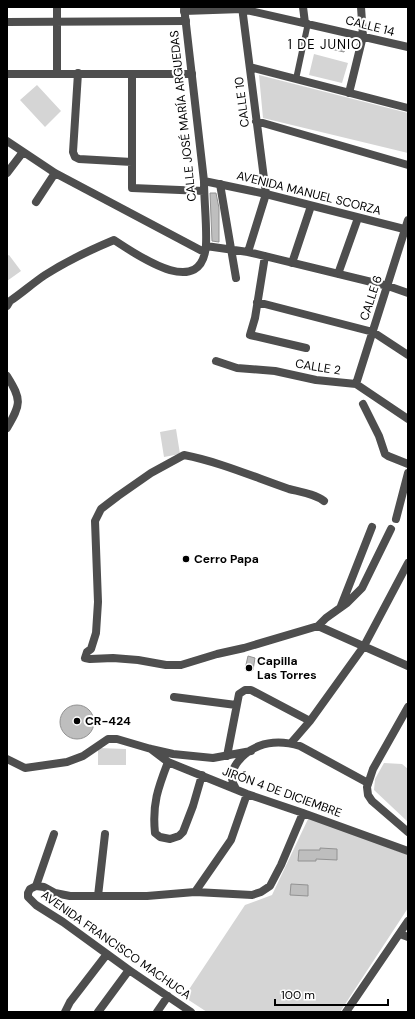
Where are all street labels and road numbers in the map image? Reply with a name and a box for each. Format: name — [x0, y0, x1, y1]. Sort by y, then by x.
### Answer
street label: CALLE 14 — [344, 12, 396, 40]
street label: CALLE JOSÉ MARÍA ARGUEDAS — [166, 30, 200, 202]
street label: CALLE 10 — [231, 76, 253, 128]
street label: AVENIDA MANUEL SCORZA — [235, 167, 383, 219]
street label: CALLE 6 — [356, 273, 386, 323]
street label: CALLE 2 — [294, 356, 342, 379]
street label: JIRÓN 4 DE DICIEMBRE — [220, 763, 344, 821]
street label: AVENIDA FRANCISCO MACHUCA — [38, 887, 194, 1003]

